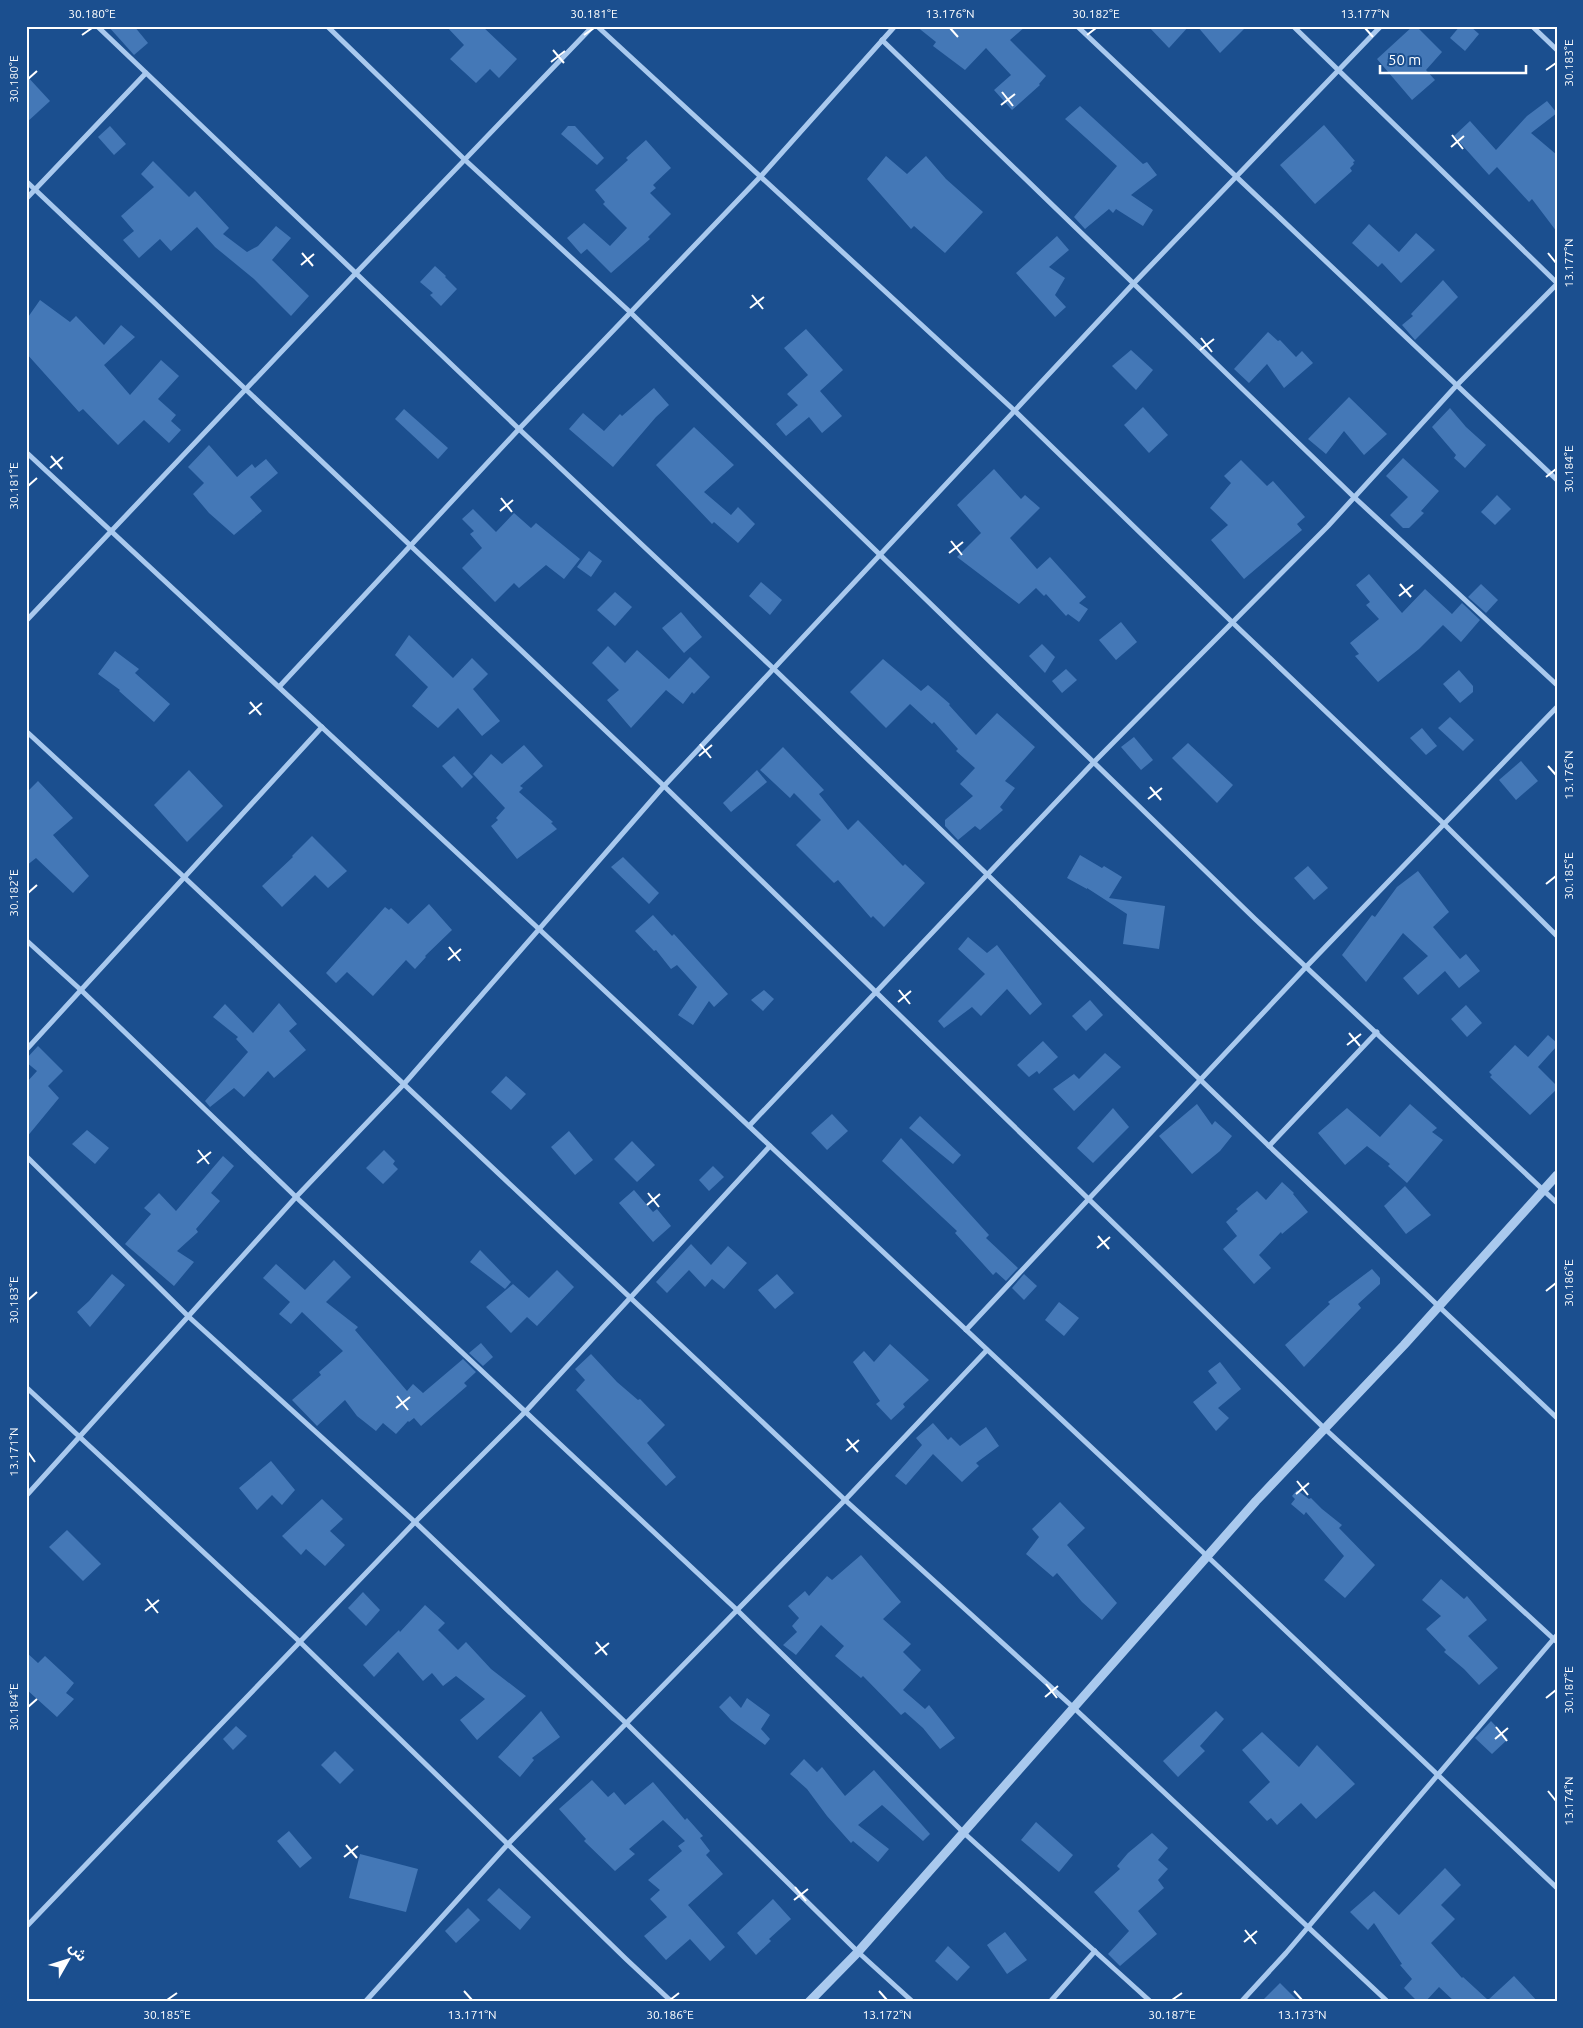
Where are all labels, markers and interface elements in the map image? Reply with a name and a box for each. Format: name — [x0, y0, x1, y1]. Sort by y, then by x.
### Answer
text: 30.180°E — [68, 7, 116, 20]
text: 30.181°E — [570, 7, 618, 20]
text: 13.176°N — [925, 7, 975, 20]
text: 30.182°E — [1072, 7, 1120, 20]
text: 13.177°N — [1340, 7, 1390, 20]
text: 30.183°E — [1562, 39, 1575, 87]
scale bar — [1380, 42, 1527, 74]
text: 50 m — [1388, 51, 1421, 68]
text: 30.180°E — [7, 55, 20, 103]
text: 13.177°N — [1562, 238, 1575, 288]
text: 30.184°E — [1562, 445, 1575, 493]
text: 30.181°E — [7, 462, 20, 510]
text: 13.176°N — [1562, 750, 1575, 800]
text: 30.185°E — [1562, 852, 1575, 900]
text: 30.182°E — [7, 869, 20, 917]
text: 30.186°E — [1562, 1259, 1575, 1307]
text: 30.183°E — [7, 1276, 20, 1324]
text: 13.171°N — [7, 1427, 20, 1477]
text: 30.187°E — [1562, 1666, 1575, 1714]
text: 30.184°E — [7, 1683, 20, 1731]
text: 13.174°N — [1562, 1776, 1575, 1826]
north arrow — [42, 1936, 92, 1986]
text: ش — [66, 1939, 90, 1964]
text: 30.185°E — [143, 2008, 191, 2021]
text: 13.171°N — [447, 2008, 497, 2021]
text: 30.186°E — [646, 2008, 694, 2021]
text: 13.172°N — [862, 2008, 912, 2021]
text: 30.187°E — [1148, 2008, 1196, 2021]
text: 13.173°N — [1277, 2008, 1327, 2021]

